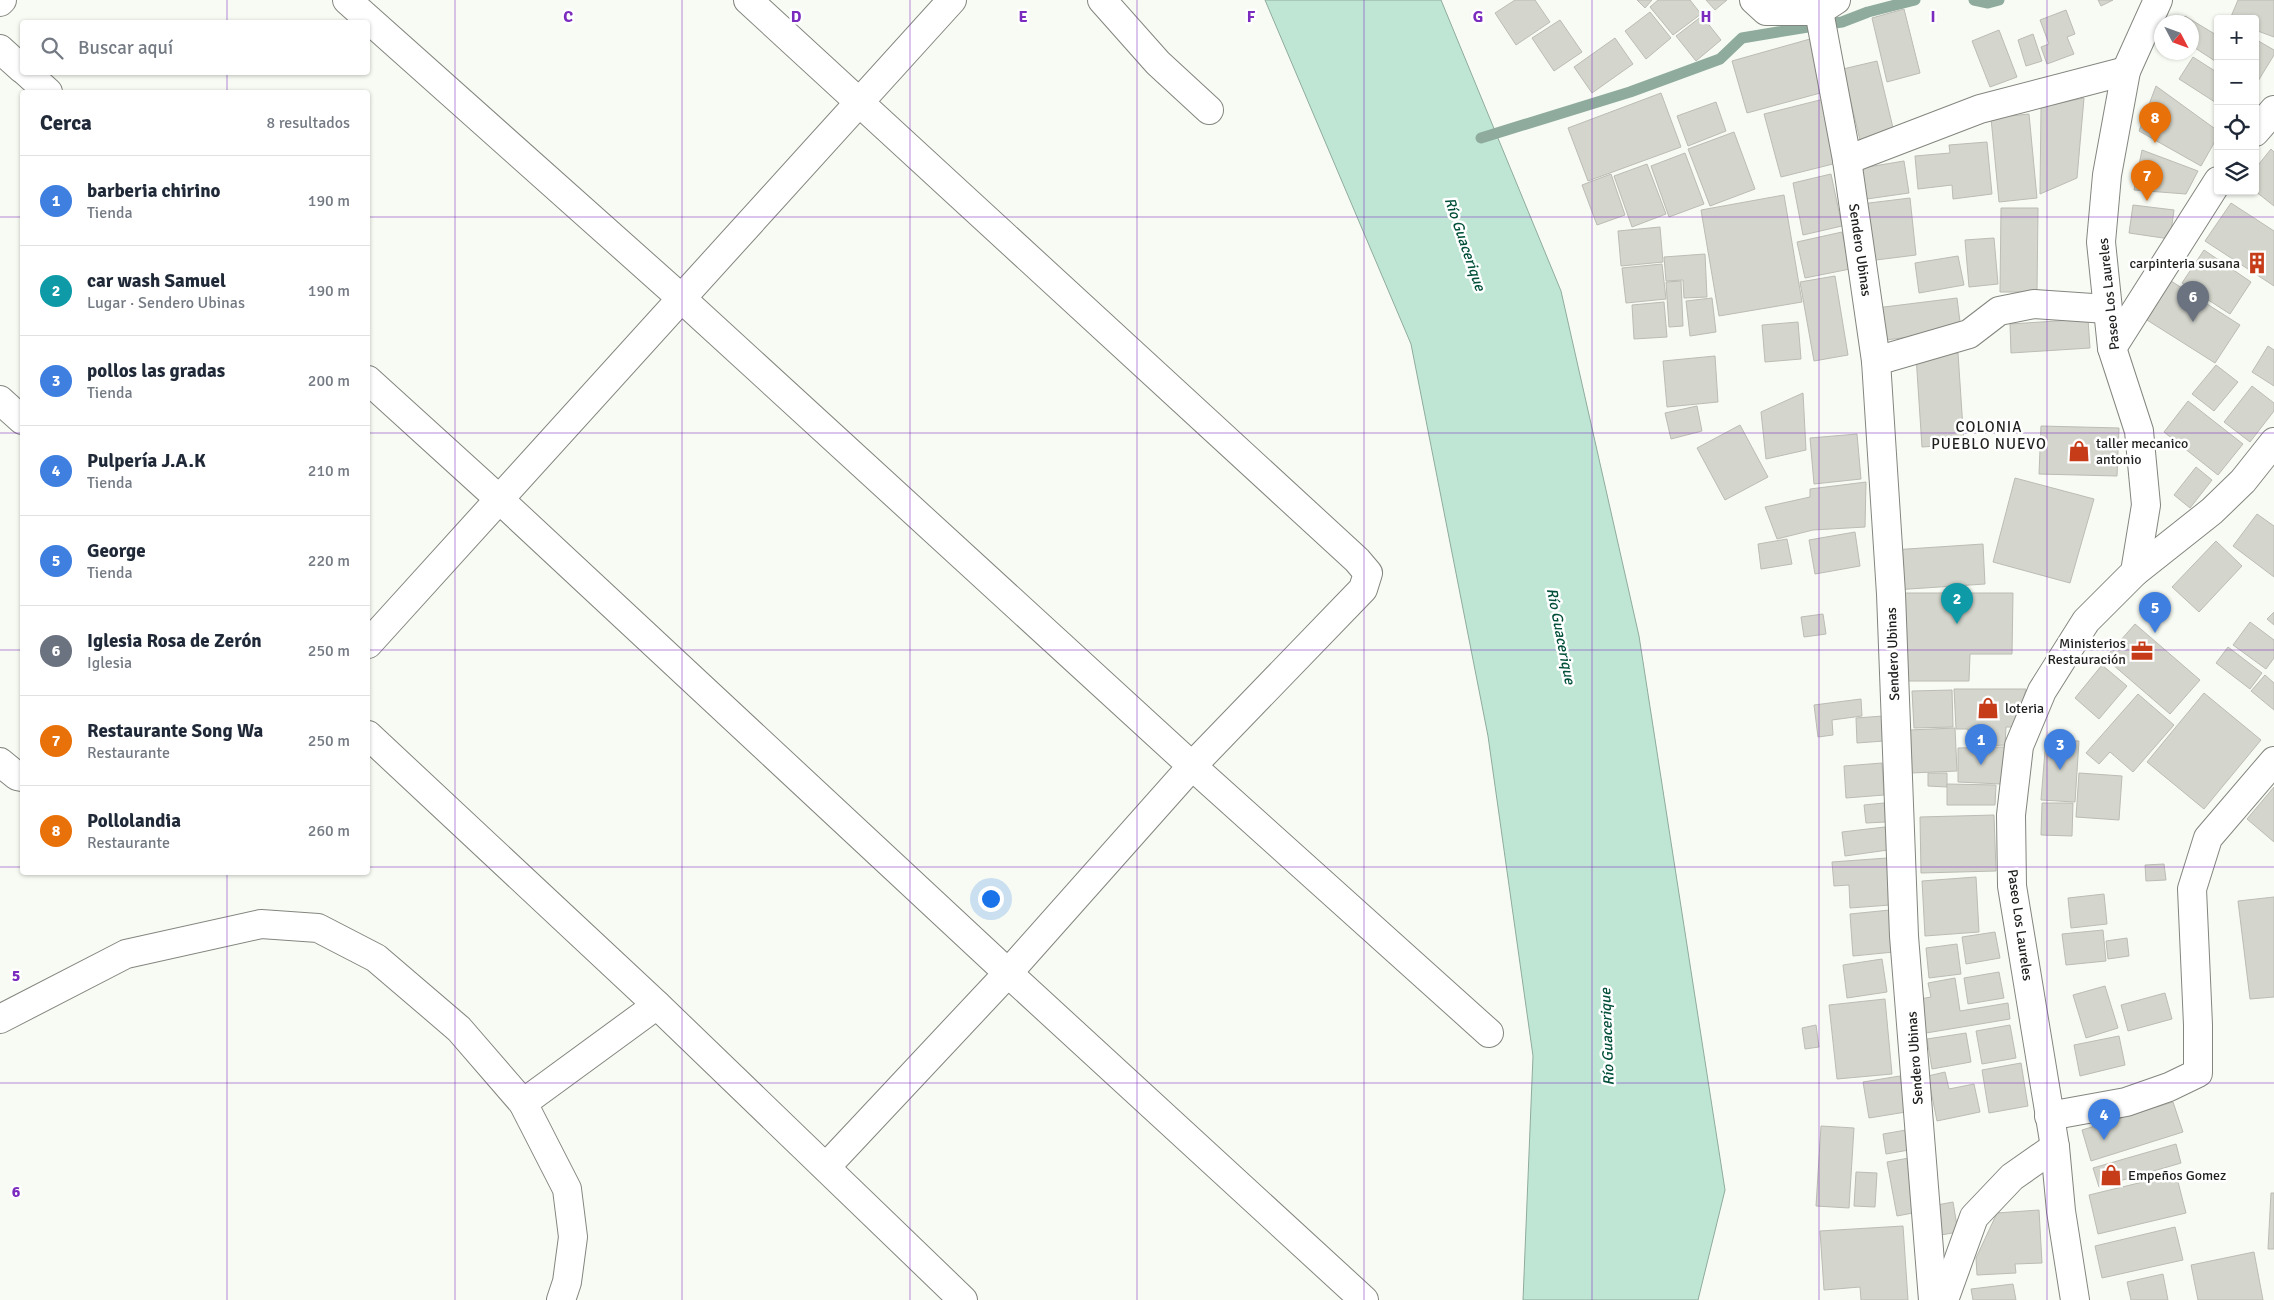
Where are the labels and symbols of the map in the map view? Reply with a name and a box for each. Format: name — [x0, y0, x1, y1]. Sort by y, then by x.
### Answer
text: C — [563, 7, 573, 27]
text: D — [791, 7, 802, 27]
text: E — [1018, 7, 1028, 27]
text: F — [1247, 7, 1256, 27]
text: G — [1473, 7, 1483, 27]
text: H — [1701, 7, 1711, 27]
text: I — [1930, 7, 1936, 27]
north arrow — [2154, 15, 2199, 60]
pin: 8 — [2139, 102, 2171, 143]
pin: 7 — [2131, 160, 2163, 201]
water label: Río Guacerique — [1441, 195, 1490, 294]
street label: Sendero Ubinas — [1845, 203, 1875, 297]
street label: Paseo Los Laureles — [2095, 237, 2123, 351]
building icon: carpinteria susana — [2244, 250, 2270, 276]
place label: carpinteria susana — [2129, 255, 2240, 272]
pin: 6 — [2177, 281, 2209, 322]
district label: COLONIA PUEBLO NUEVO — [1931, 418, 2047, 453]
place label: taller mecanico antonio — [2096, 435, 2188, 468]
shop icon: taller mecanico antonio — [2066, 438, 2092, 464]
pin: 2 — [1941, 583, 1973, 624]
water label: Río Guacerique — [1543, 586, 1579, 687]
pin: 5 — [2139, 592, 2171, 633]
street label: Sendero Ubinas — [1883, 607, 1903, 701]
place label: Ministerios Restauración — [2047, 635, 2126, 668]
office icon: Ministerios Restauración — [2129, 638, 2155, 664]
shop icon: loteria — [1975, 695, 2001, 721]
place label: loteria — [2005, 700, 2044, 717]
pin: 1 — [1965, 724, 1997, 765]
pin: 3 — [2044, 729, 2076, 770]
street label: Paseo Los Laureles — [2004, 868, 2036, 982]
your location — [978, 886, 1004, 912]
text: 5 — [12, 966, 20, 986]
water label: Río Guacerique — [1596, 986, 1618, 1086]
street label: Sendero Ubinas — [1903, 1011, 1927, 1105]
pin: 4 — [2088, 1099, 2120, 1140]
shop icon: Empeños Gomez — [2098, 1162, 2124, 1188]
place label: Empeños Gomez — [2128, 1167, 2226, 1184]
text: 6 — [12, 1182, 21, 1202]

